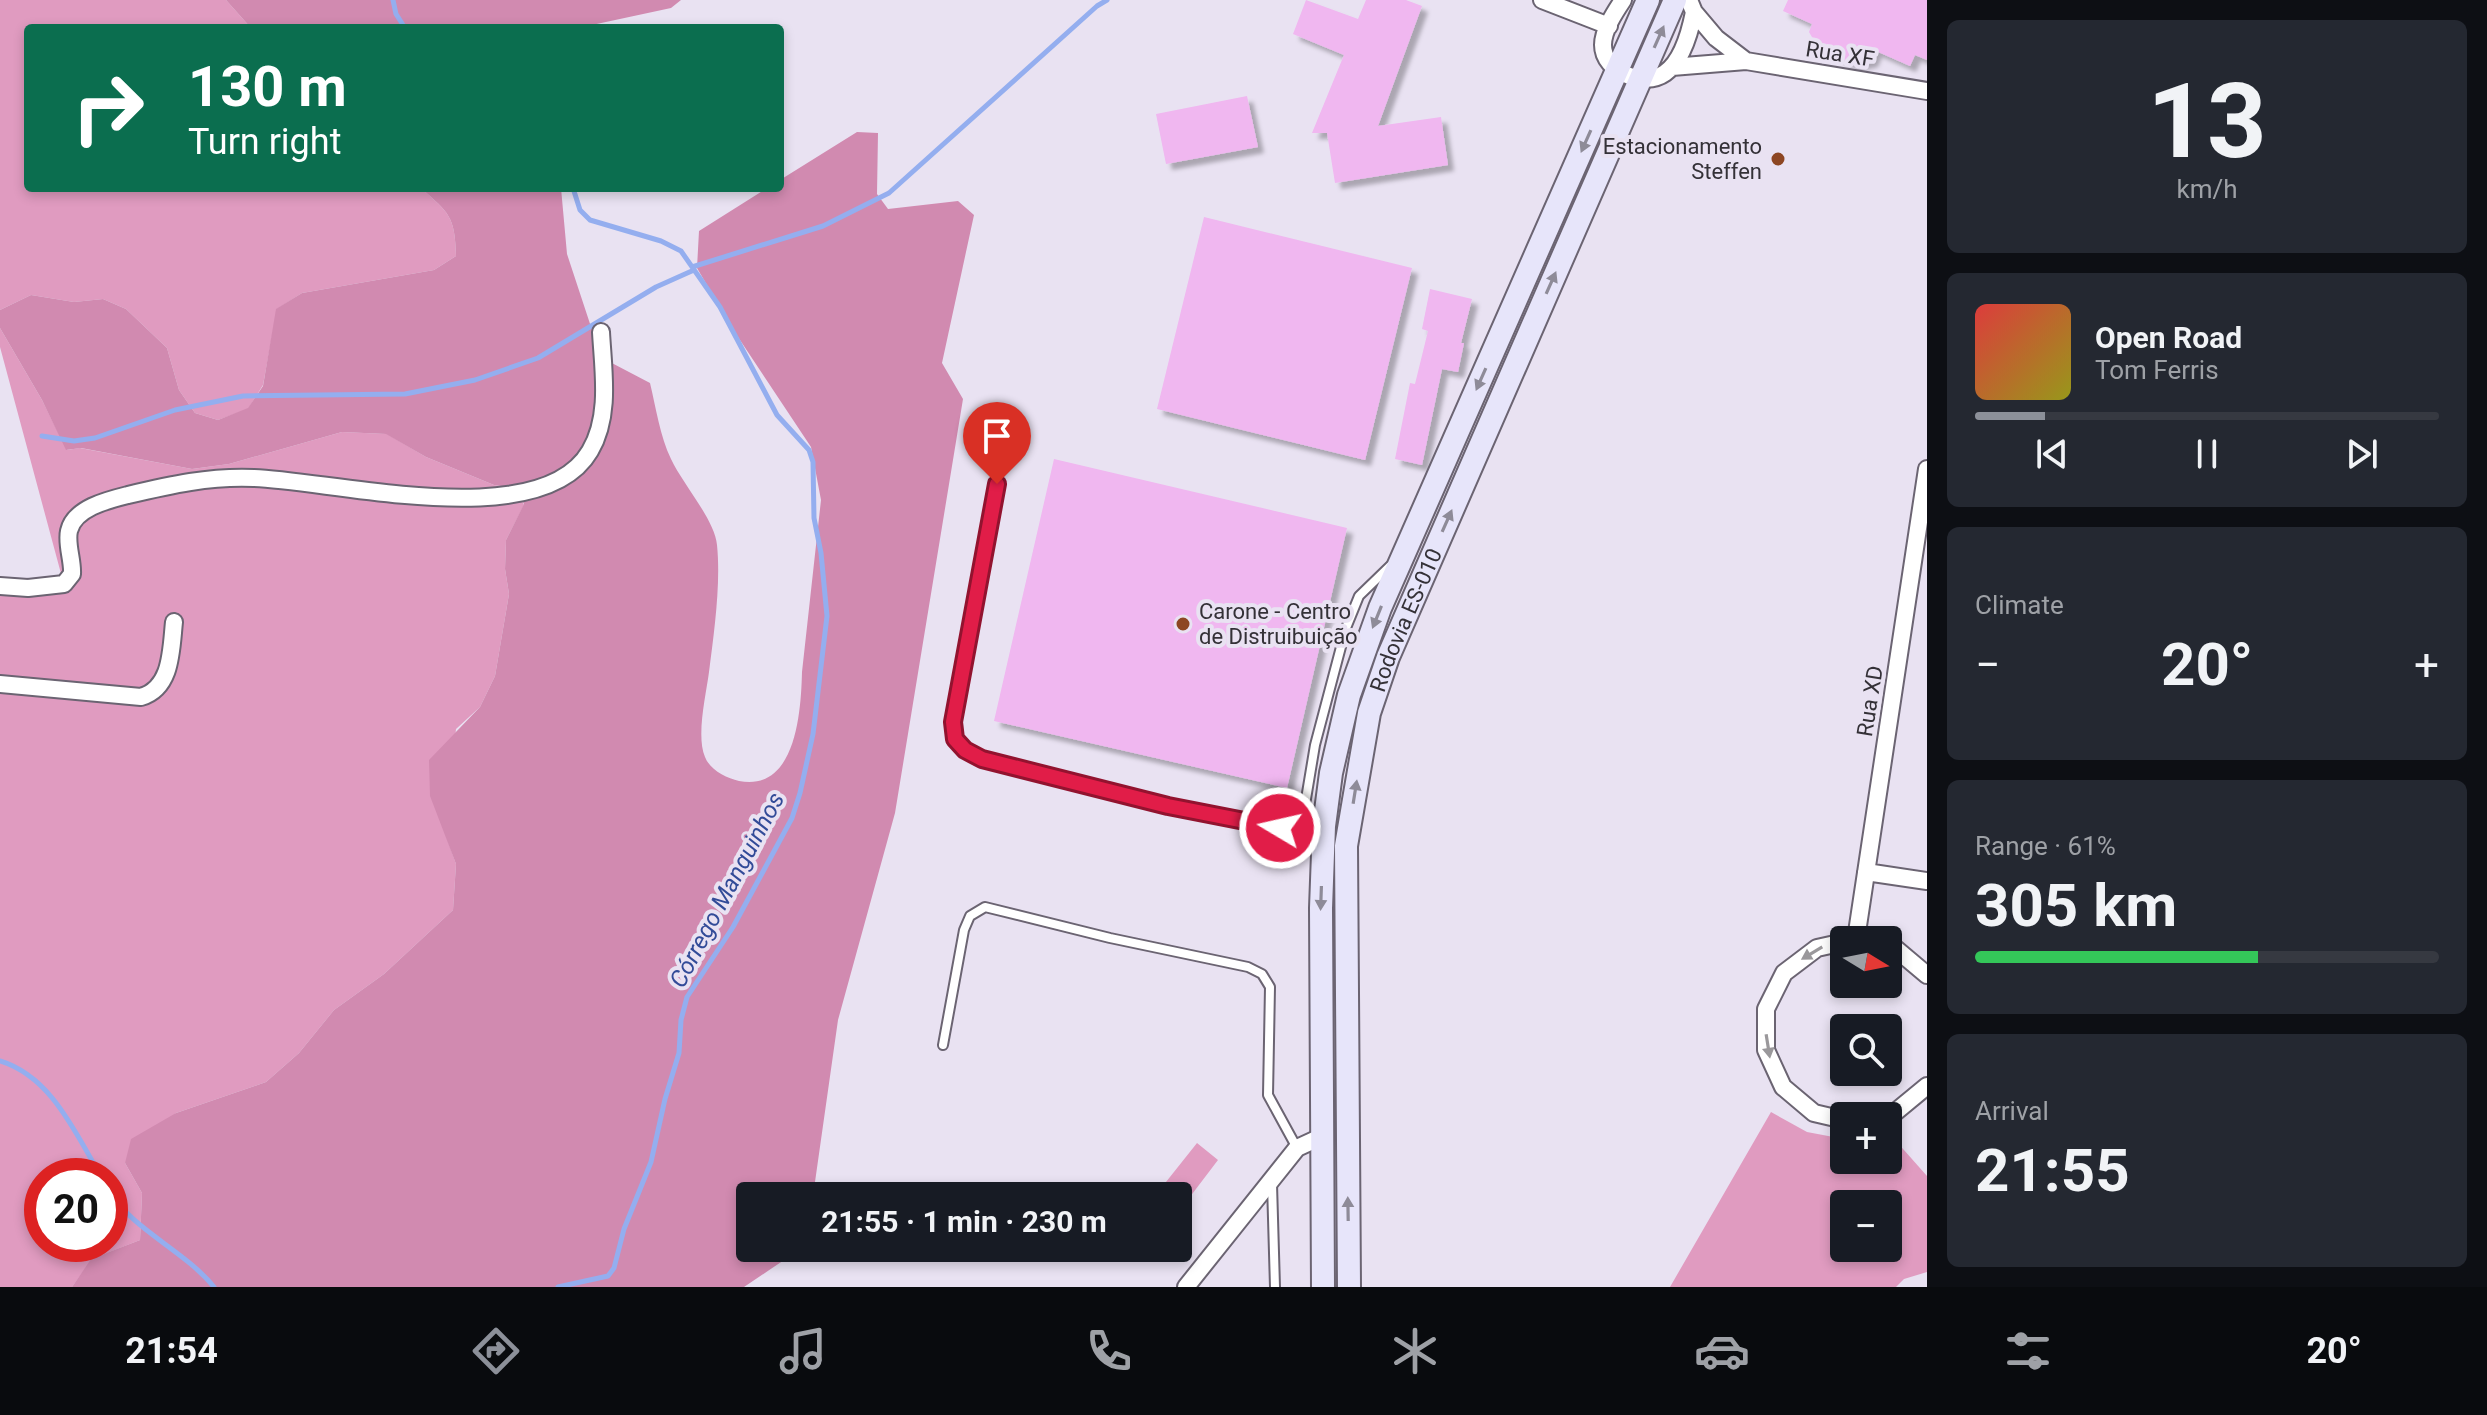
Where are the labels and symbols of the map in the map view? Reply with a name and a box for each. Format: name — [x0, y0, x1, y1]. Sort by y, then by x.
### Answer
one-way arrow — [1652, 25, 1665, 49]
street label: Rua XF — [1804, 36, 1876, 72]
one-way arrow — [1579, 129, 1592, 153]
place label: Estacionamento Steffen — [1603, 134, 1762, 184]
marker: Estacionamento Steffen — [1769, 150, 1787, 168]
one-way arrow — [1545, 271, 1558, 295]
one-way arrow — [1474, 367, 1488, 391]
pin — [963, 402, 1031, 484]
one-way arrow — [1441, 509, 1454, 533]
street label: Rodovia ES-010 — [1365, 544, 1446, 695]
place label: Carone - Centro de Distruibuição — [1199, 599, 1358, 649]
one-way arrow — [1370, 605, 1383, 629]
marker: Carone - Centro de Distruibuição — [1174, 615, 1192, 633]
street label: Rua XD — [1852, 664, 1888, 738]
one-way arrow — [1349, 780, 1361, 805]
position arrow — [1238, 786, 1322, 870]
water label: Córrego Manguinhos — [664, 788, 790, 992]
one-way arrow — [1315, 886, 1327, 911]
north arrow — [1830, 926, 1902, 998]
one-way arrow — [1801, 945, 1824, 960]
one-way arrow — [1762, 1034, 1775, 1059]
speed limit sign: 20 — [24, 1158, 128, 1262]
one-way arrow — [1342, 1196, 1354, 1221]

